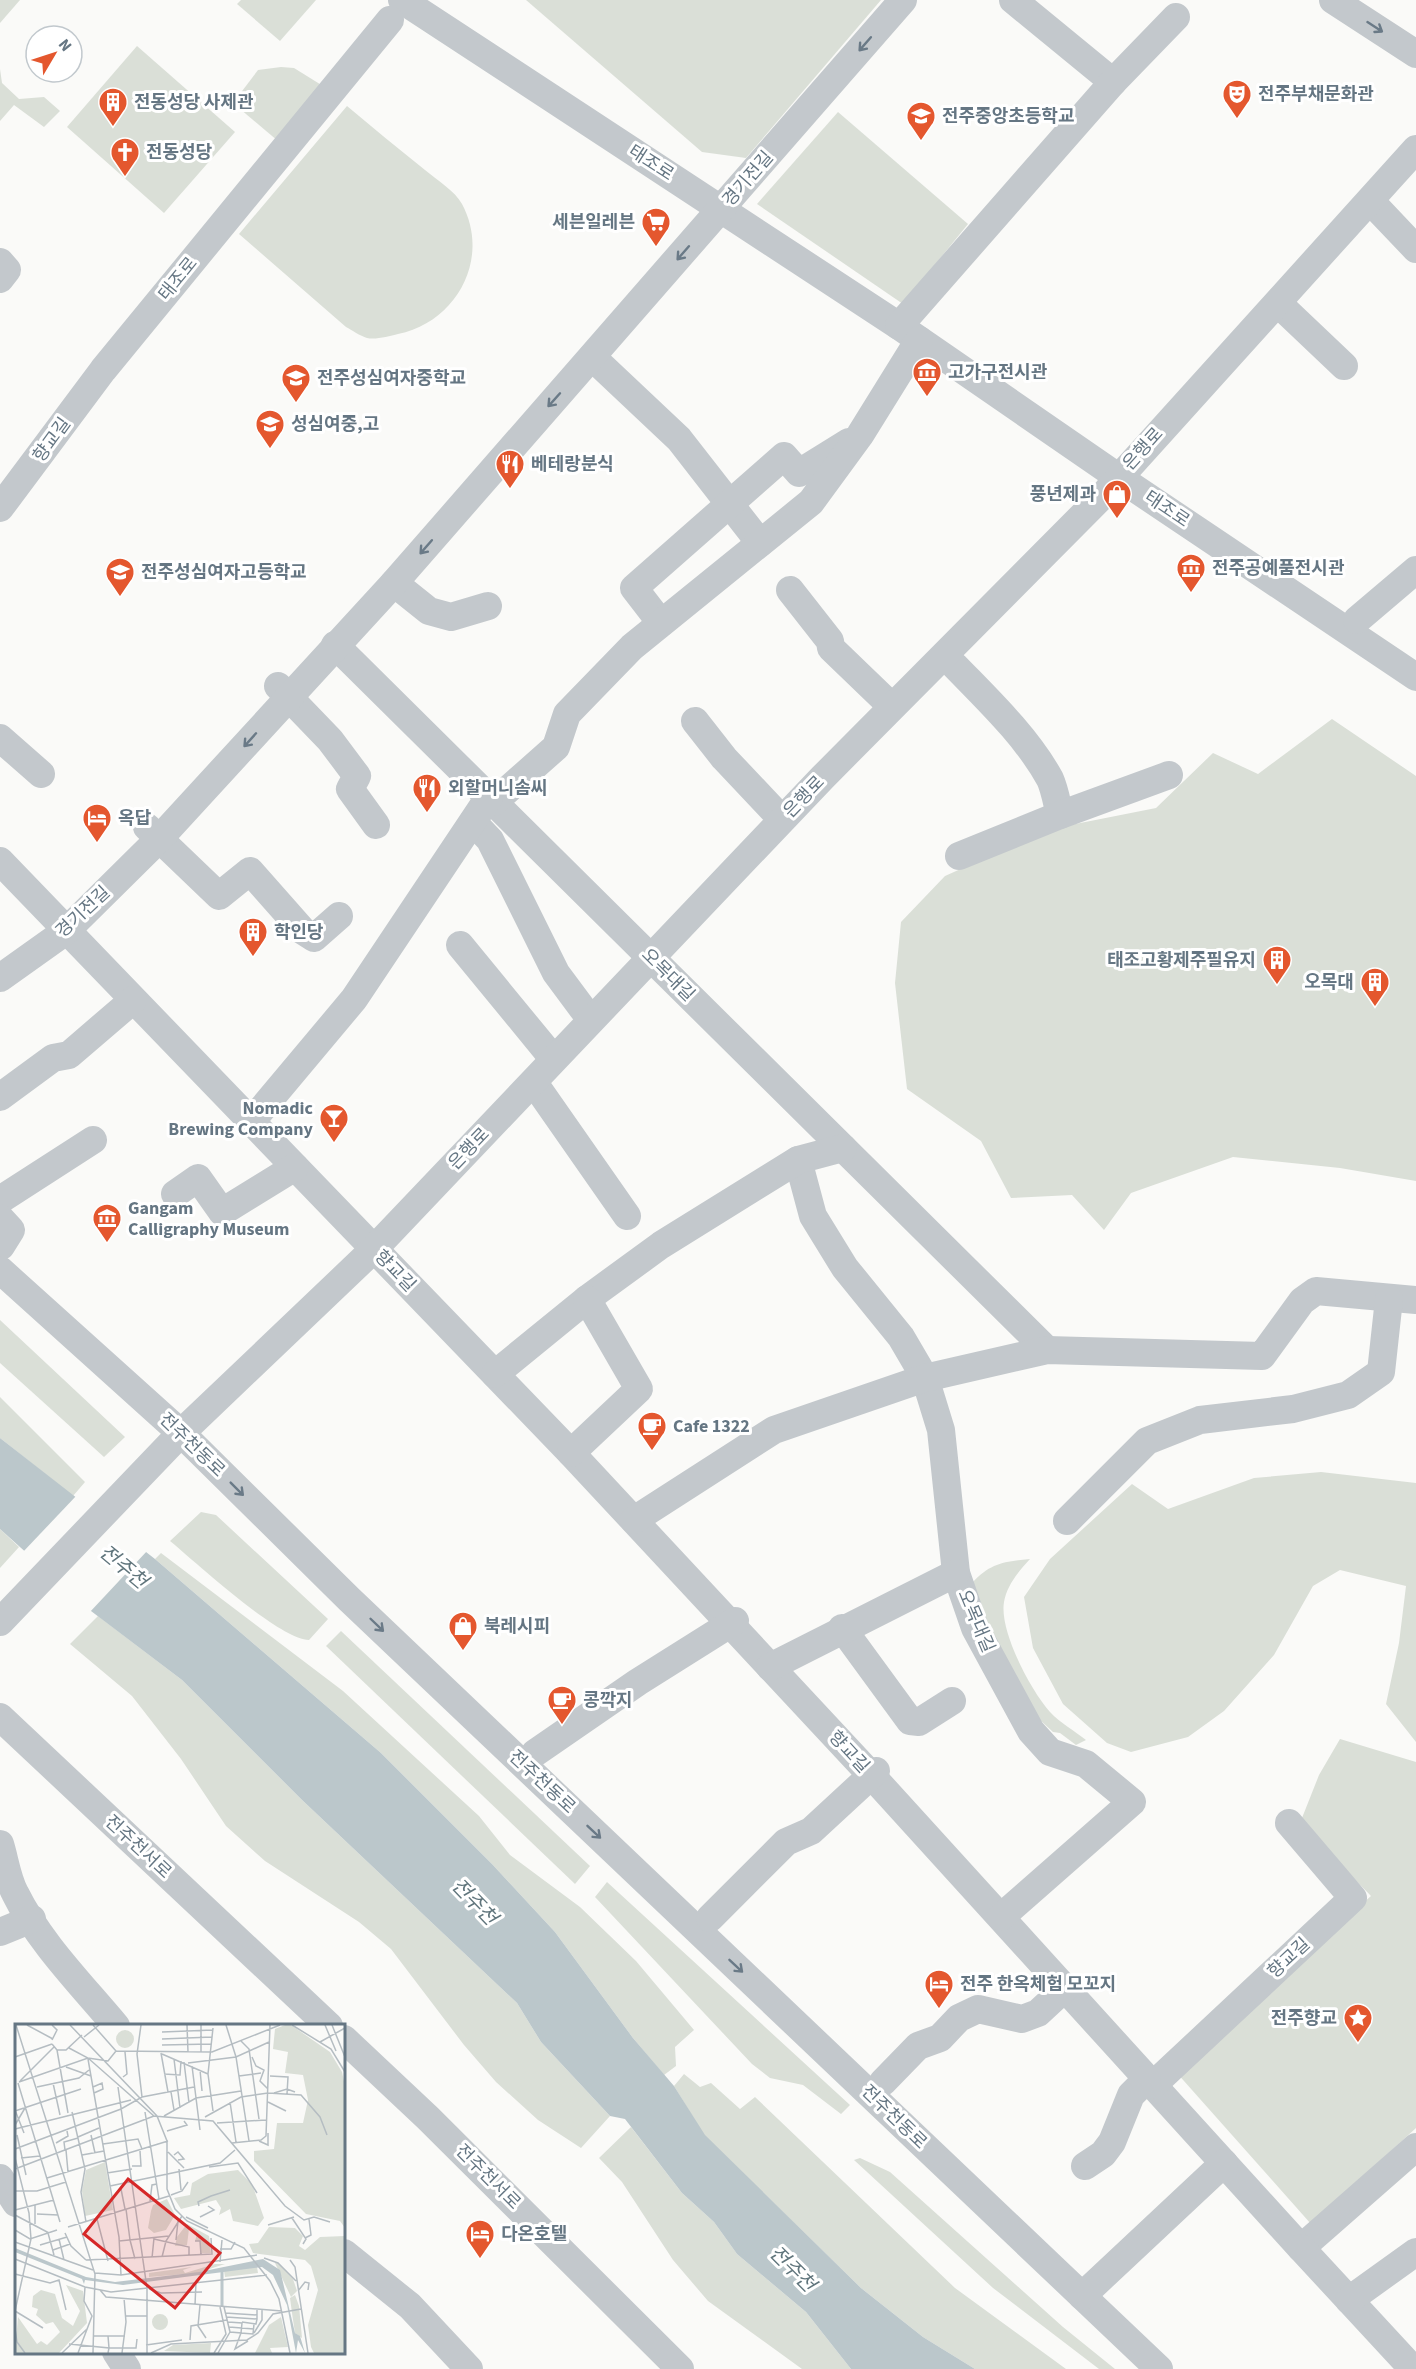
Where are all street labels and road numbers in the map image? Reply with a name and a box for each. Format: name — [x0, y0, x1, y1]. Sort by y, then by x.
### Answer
street label: 태조로 — [623, 139, 679, 187]
street label: 경기전길 — [717, 146, 779, 212]
street label: 태조로 — [153, 252, 203, 306]
street label: 향교길 — [27, 413, 77, 467]
street label: 은행로 — [1117, 422, 1169, 476]
street label: 태조로 — [1139, 485, 1195, 533]
street label: 은행로 — [778, 770, 830, 824]
street label: 경기전길 — [50, 880, 116, 944]
street label: 오목대길 — [636, 943, 700, 1007]
street label: 은행로 — [443, 1122, 495, 1176]
street label: 향교길 — [369, 1244, 421, 1298]
street label: 전주천동로 — [154, 1407, 230, 1483]
street label: 오목대길 — [952, 1586, 1000, 1656]
street label: 향교길 — [823, 1725, 875, 1779]
street label: 전주천동로 — [503, 1745, 581, 1819]
street label: 전주천서로 — [99, 1810, 177, 1884]
street label: 향교길 — [1262, 1932, 1316, 1984]
street label: 전주천동로 — [856, 2079, 932, 2155]
street label: 전주천서로 — [450, 2139, 526, 2215]

